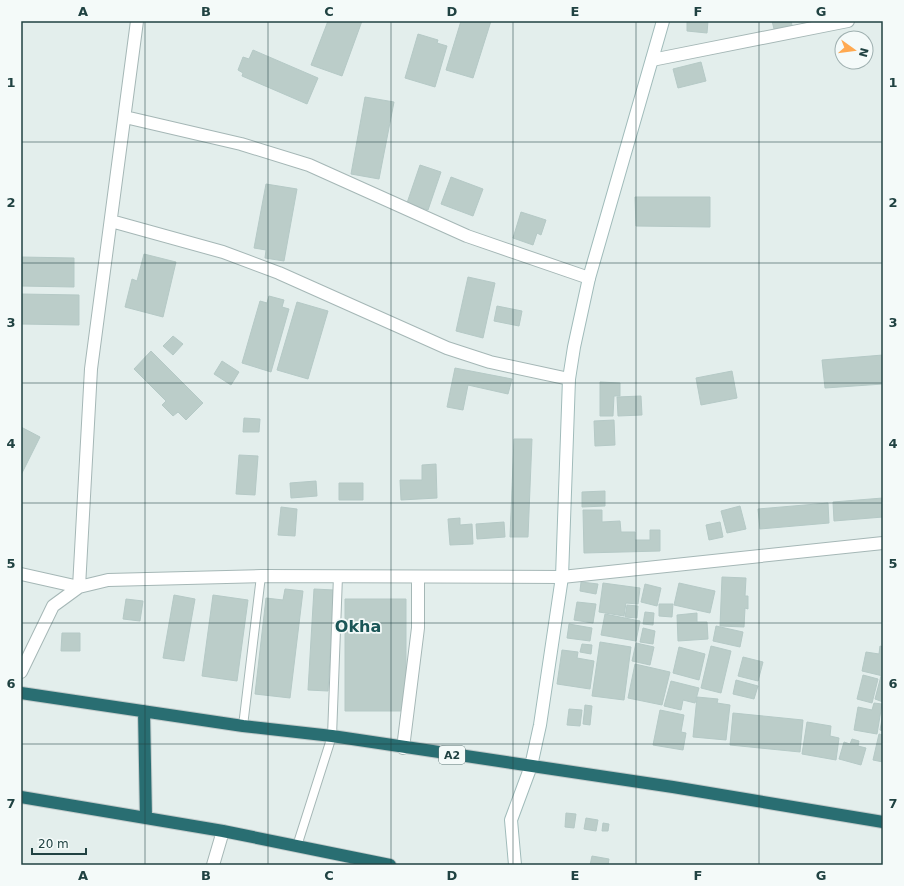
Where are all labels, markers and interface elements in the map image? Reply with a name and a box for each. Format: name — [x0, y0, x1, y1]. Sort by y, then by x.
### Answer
text: A — [78, 4, 88, 19]
text: B — [201, 4, 211, 19]
text: C — [324, 4, 334, 19]
text: D — [447, 4, 458, 19]
text: E — [571, 4, 579, 19]
text: F — [694, 4, 702, 19]
text: G — [816, 4, 826, 19]
north arrow — [834, 30, 874, 70]
text: N — [856, 46, 871, 58]
text: 1 — [6, 75, 16, 90]
text: 1 — [888, 75, 898, 90]
text: 2 — [6, 195, 16, 210]
text: 2 — [888, 195, 898, 210]
text: 3 — [6, 315, 16, 330]
text: 3 — [888, 315, 898, 330]
text: 4 — [6, 436, 16, 451]
text: 4 — [888, 436, 898, 451]
text: 5 — [6, 556, 16, 571]
text: 5 — [888, 556, 898, 571]
district label: Okha — [335, 617, 381, 636]
text: 6 — [6, 676, 16, 691]
text: 6 — [888, 676, 898, 691]
road number: A2 — [439, 746, 465, 764]
text: 7 — [6, 796, 16, 811]
text: 7 — [888, 796, 898, 811]
scale bar — [32, 830, 86, 856]
text: 20 m — [38, 837, 69, 851]
text: A — [78, 868, 88, 883]
text: B — [201, 868, 211, 883]
text: C — [324, 868, 334, 883]
text: D — [447, 868, 458, 883]
text: E — [571, 868, 579, 883]
text: F — [694, 868, 702, 883]
text: G — [816, 868, 826, 883]

